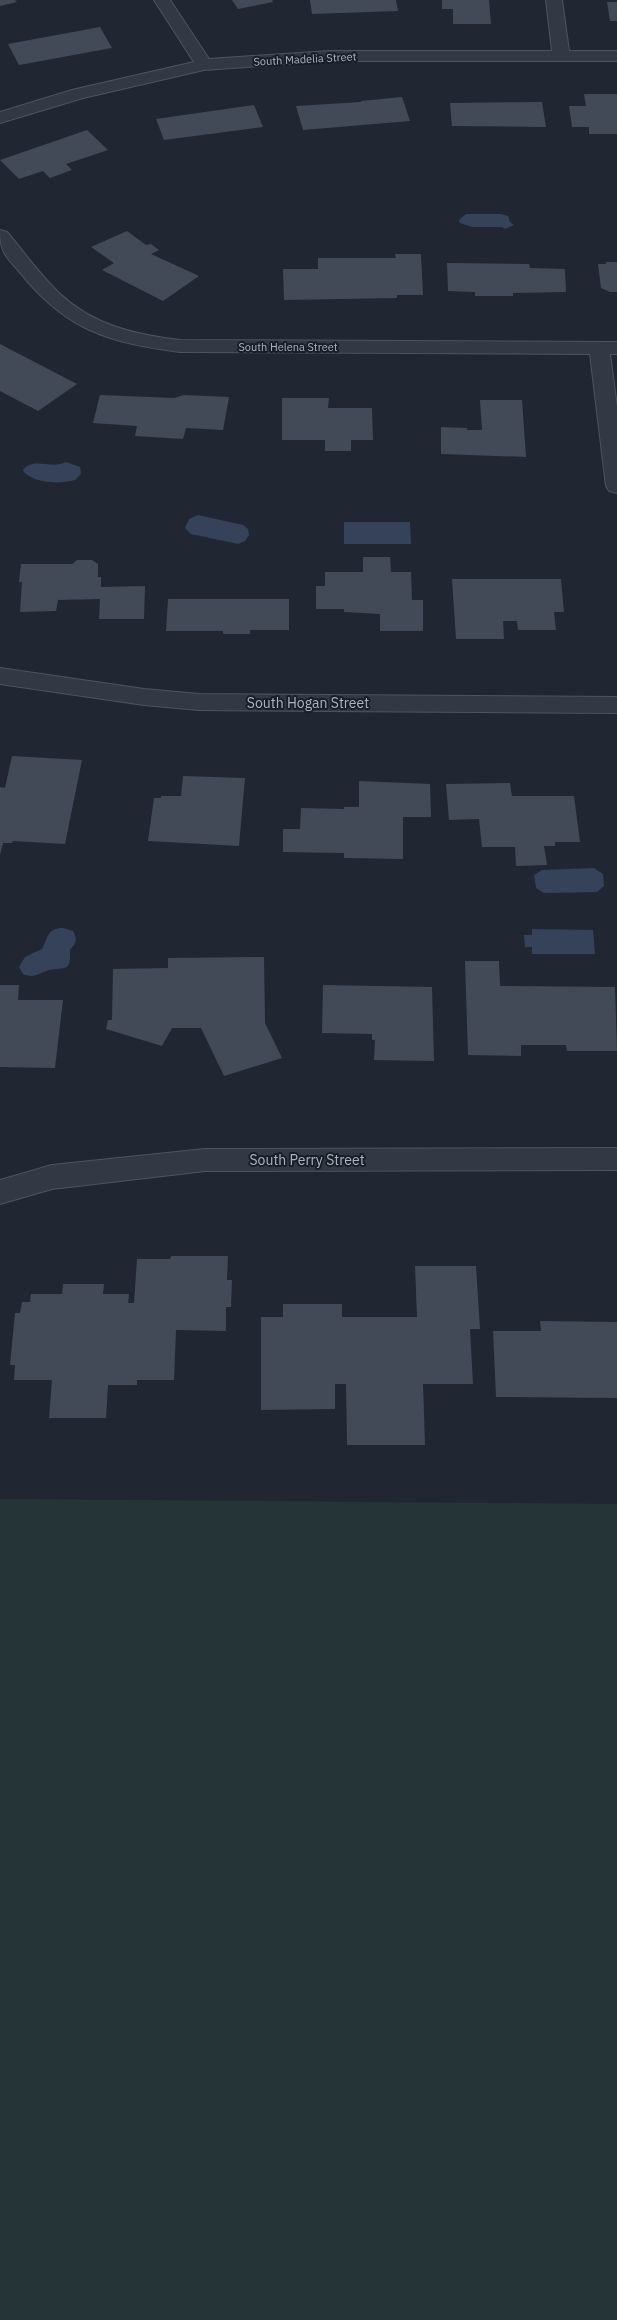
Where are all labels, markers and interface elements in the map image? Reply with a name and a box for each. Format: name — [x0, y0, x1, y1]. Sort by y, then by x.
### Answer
street label: South Madelia Street — [253, 49, 357, 69]
street label: South Helena Street — [238, 340, 338, 354]
street label: South Hogan Street — [247, 694, 369, 712]
street label: South Perry Street — [249, 1151, 365, 1169]

